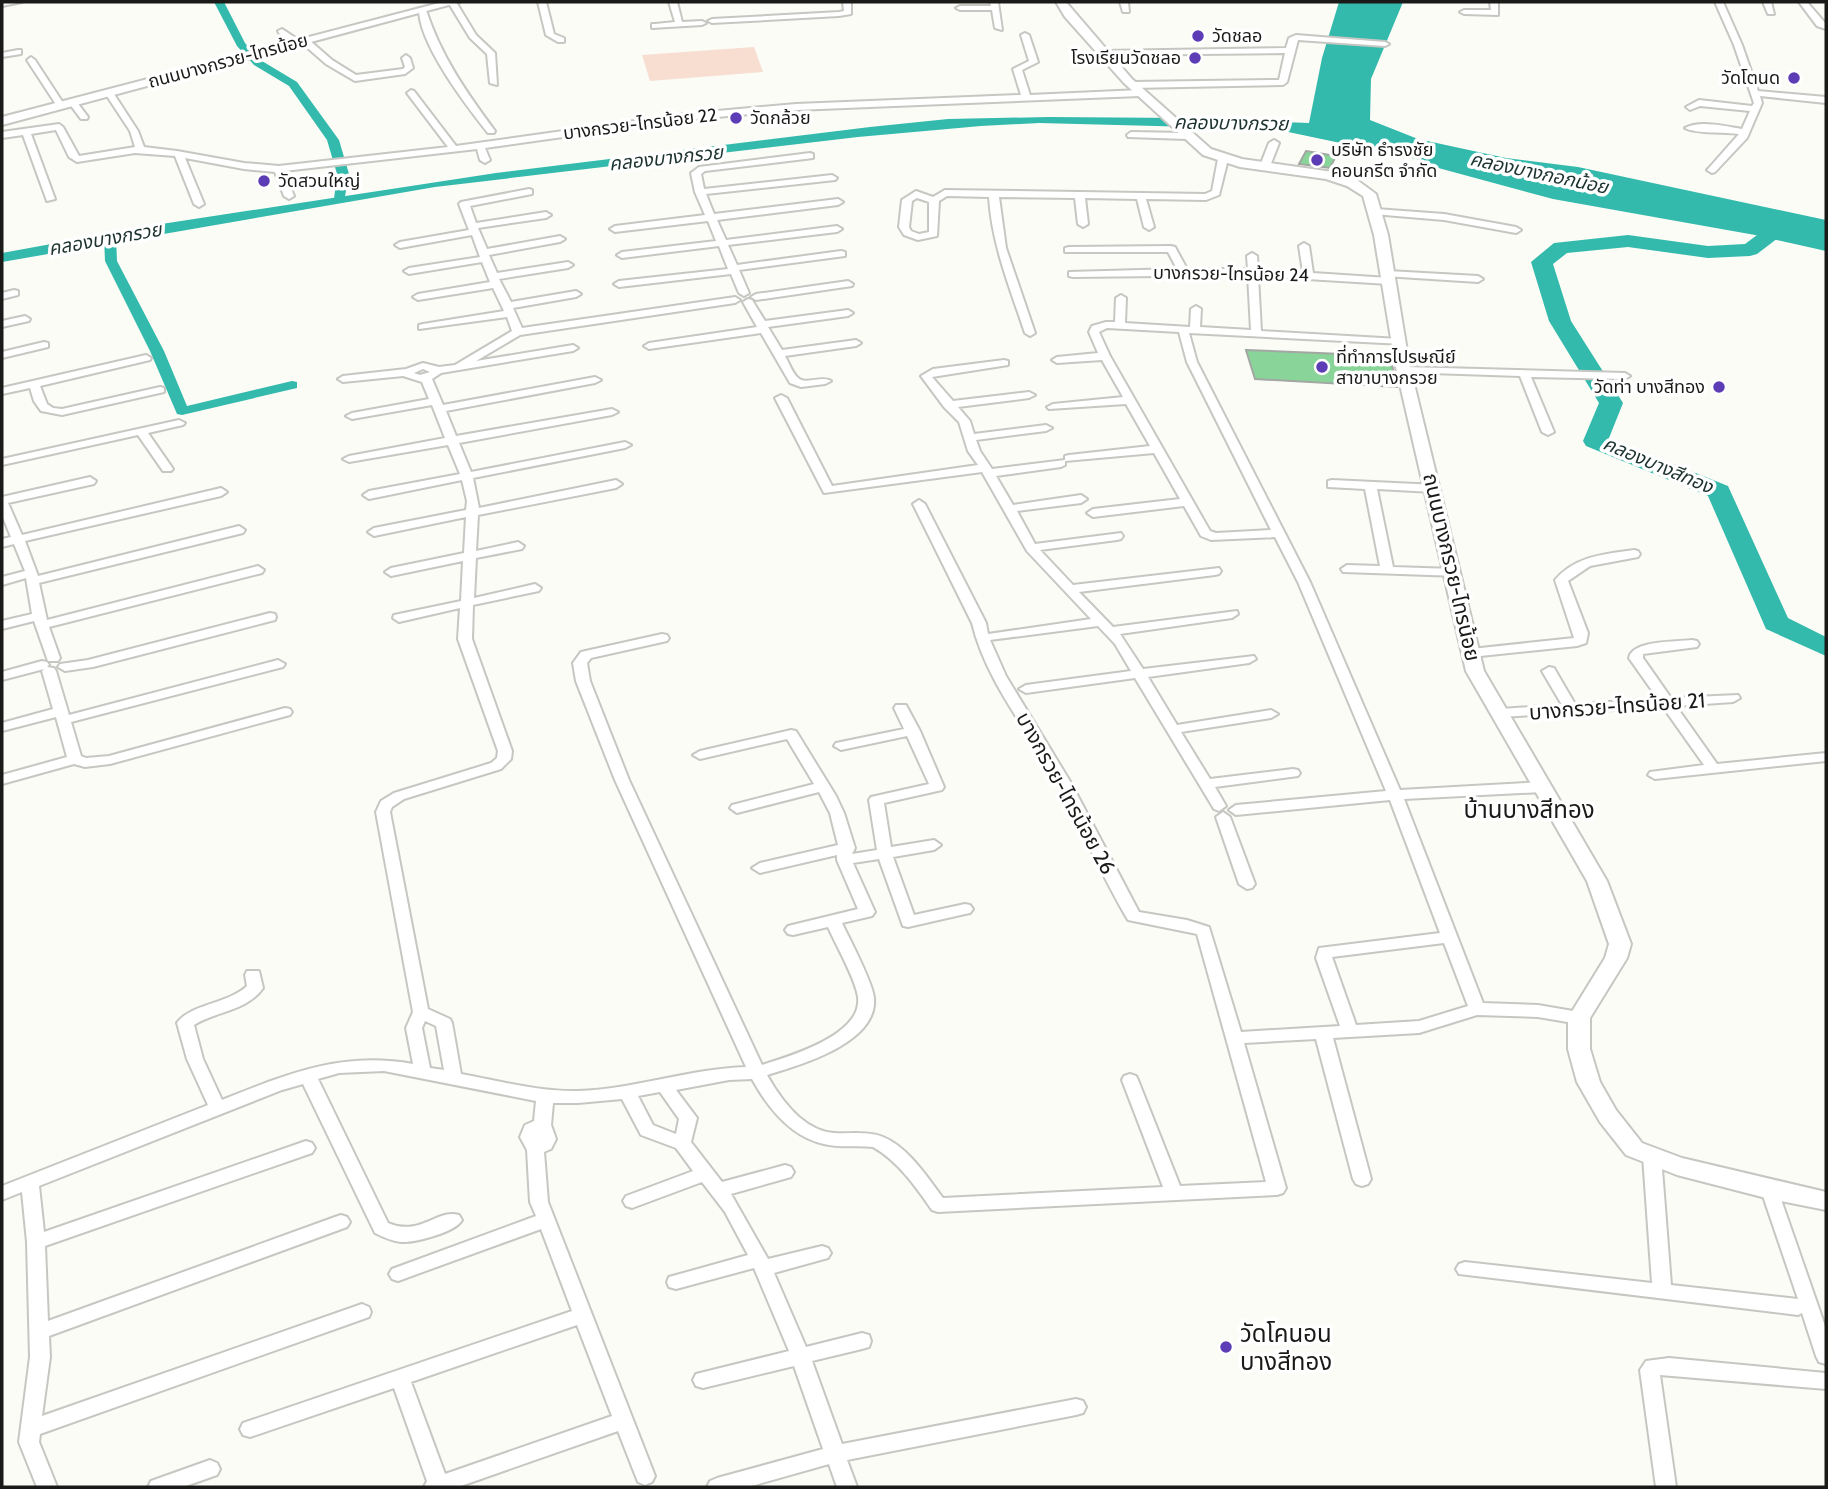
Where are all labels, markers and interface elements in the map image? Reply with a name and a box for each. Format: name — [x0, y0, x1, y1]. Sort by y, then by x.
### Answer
place label: วัดชลอ — [1212, 25, 1262, 47]
marker: วัดชลอ — [1190, 28, 1206, 44]
street label: ถนนบางกรวย-ไทรน้อย — [146, 29, 310, 93]
place label: โรงเรียนวัดชลอ — [1071, 47, 1181, 69]
marker: โรงเรียนวัดชลอ — [1187, 50, 1203, 66]
place label: วัดโตนด — [1721, 67, 1780, 89]
marker: วัดโตนด — [1786, 70, 1802, 86]
street label: บางกรวย-ไทรน้อย 22 — [562, 104, 718, 144]
place label: วัดกล้วย — [750, 107, 811, 129]
marker: วัดกล้วย — [728, 110, 744, 126]
water label: คลองบางกรวย — [1174, 111, 1290, 136]
place label: บริษัท ธำรงชัย คอนกรีต จำกัด — [1331, 139, 1437, 182]
water label: คลองบางกรวย — [608, 140, 726, 175]
water label: คลองบางกอกน้อย — [1468, 147, 1612, 199]
marker: บริษัท ธำรงชัย คอนกรีต จำกัด — [1309, 152, 1325, 168]
place label: วัดสวนใหญ่ — [278, 170, 360, 192]
marker: วัดสวนใหญ่ — [256, 173, 272, 189]
water label: คลองบางกรวย — [47, 217, 165, 260]
street label: บางกรวย-ไทรน้อย 24 — [1153, 262, 1309, 286]
place label: ที่ทำการไปรษณีย์ สาขาบางกรวย — [1336, 344, 1456, 389]
marker: ที่ทำการไปรษณีย์ สาขาบางกรวย — [1314, 359, 1330, 375]
place label: วัดท่า บางสีทอง — [1594, 376, 1705, 398]
marker: วัดท่า บางสีทอง — [1711, 379, 1727, 395]
water label: คลองบางสีทอง — [1600, 432, 1717, 499]
street label: ถนนบางกรวย-ไทรน้อย — [1418, 471, 1486, 663]
street label: บางกรวย-ไทรน้อย 21 — [1528, 687, 1706, 725]
street label: บางกรวย-ไทรน้อย 26 — [1011, 708, 1121, 879]
district label: บ้านบางสีทอง — [1463, 795, 1595, 824]
place label: วัดโคนอน บางสีทอง — [1240, 1319, 1332, 1376]
marker: วัดโคนอน บางสีทอง — [1218, 1339, 1234, 1355]

